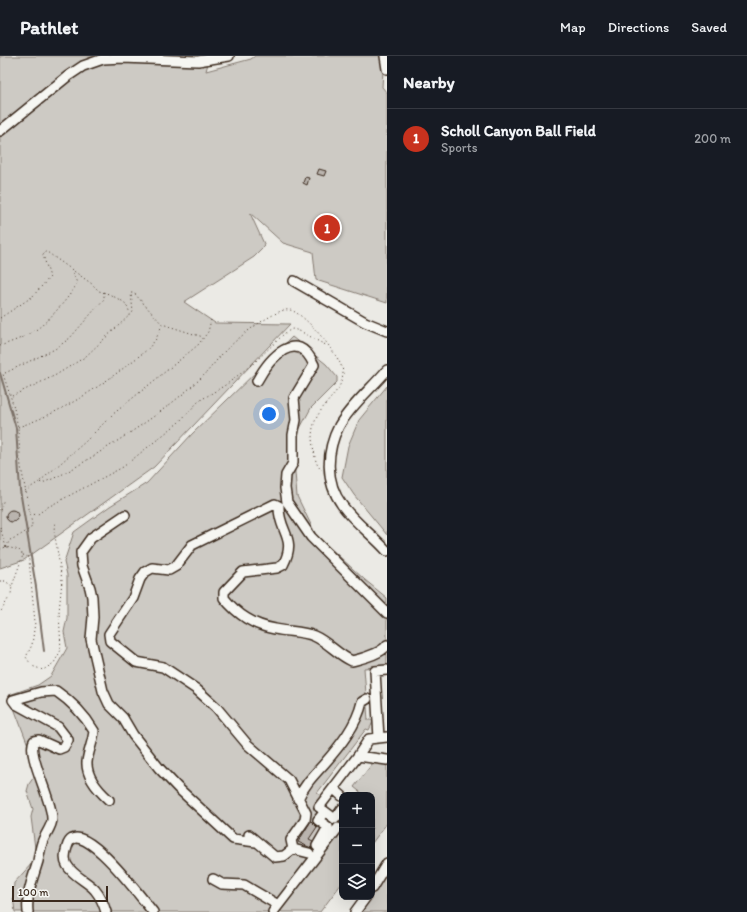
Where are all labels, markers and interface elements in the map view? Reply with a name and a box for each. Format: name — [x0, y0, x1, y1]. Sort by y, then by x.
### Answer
text: Pathlet — [20, 16, 78, 39]
text: Map — [560, 19, 586, 36]
text: Directions — [608, 19, 669, 36]
text: Saved — [691, 19, 727, 36]
text: Nearby — [403, 72, 455, 92]
text: Scholl Canyon Ball Field — [441, 122, 596, 140]
text: 1 — [413, 131, 419, 146]
text: 200 m — [694, 131, 731, 146]
text: Sports — [441, 140, 477, 155]
pin: 1 — [314, 213, 340, 243]
your location — [259, 404, 279, 424]
map controls — [339, 792, 375, 900]
button: + — [339, 792, 375, 828]
button: − — [339, 828, 375, 864]
button: layers — [339, 864, 375, 900]
scale bar — [12, 884, 108, 903]
text: 100 m — [18, 886, 48, 899]

